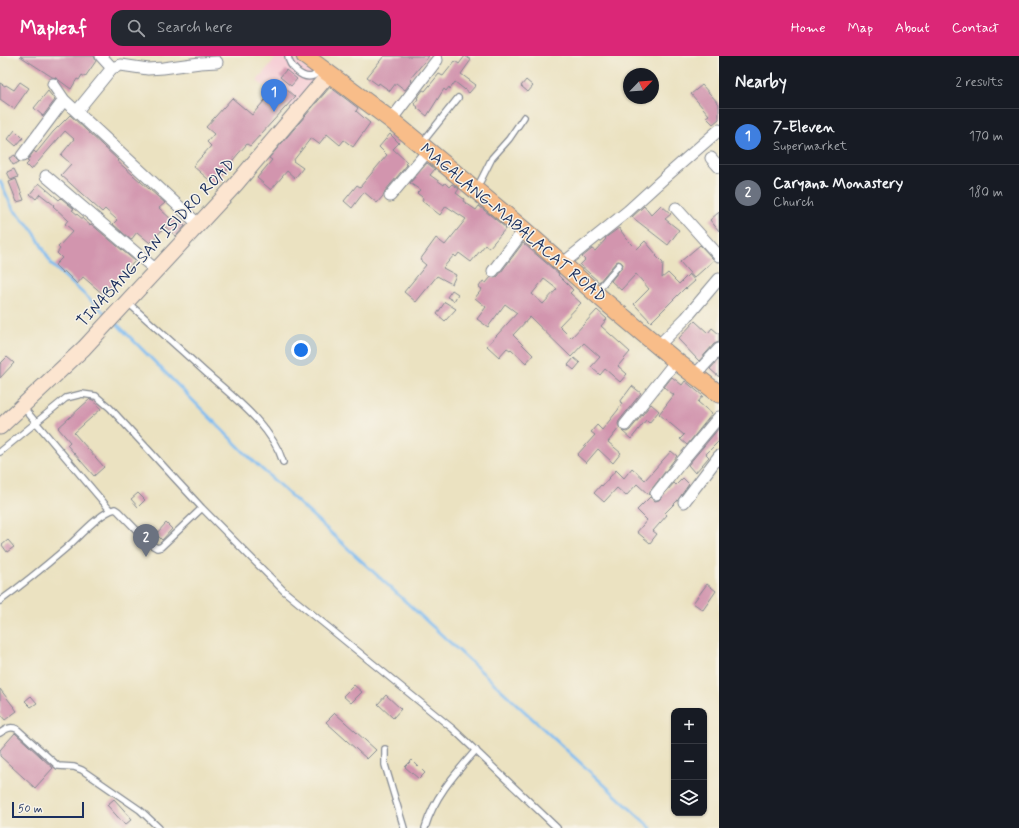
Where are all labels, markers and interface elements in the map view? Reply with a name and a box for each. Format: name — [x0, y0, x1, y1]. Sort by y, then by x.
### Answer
search box — [111, 10, 391, 46]
text: Mapleaf — [20, 16, 87, 41]
icon: search — [125, 17, 147, 39]
text: Search here — [157, 18, 233, 38]
text: Home — [791, 19, 825, 37]
text: Map — [847, 19, 873, 37]
text: About — [895, 19, 930, 37]
text: Contact — [952, 19, 999, 37]
north arrow — [623, 68, 659, 104]
text: Nearby — [735, 71, 787, 93]
text: 2 results — [956, 74, 1003, 91]
pin: 1 — [261, 79, 287, 112]
text: 7-Eleven — [773, 118, 835, 138]
text: 1 — [745, 128, 751, 145]
text: 170 m — [969, 128, 1003, 145]
text: Supermarket — [773, 138, 847, 155]
street label: MAGALANG-MABALACAT ROAD — [415, 139, 611, 307]
street label: TINABANG-SAN ISIDRO ROAD — [72, 154, 240, 332]
text: Caryana Monastery — [773, 174, 903, 194]
text: 2 — [745, 184, 751, 201]
text: 180 m — [968, 184, 1003, 201]
text: Church — [773, 194, 814, 211]
your location — [291, 340, 311, 360]
pin: 2 — [133, 524, 159, 557]
map controls — [671, 708, 707, 816]
button: + — [671, 708, 707, 744]
button: − — [671, 744, 707, 780]
button: layers — [671, 780, 707, 816]
scale bar — [12, 800, 84, 819]
text: 50 m — [18, 802, 43, 816]

